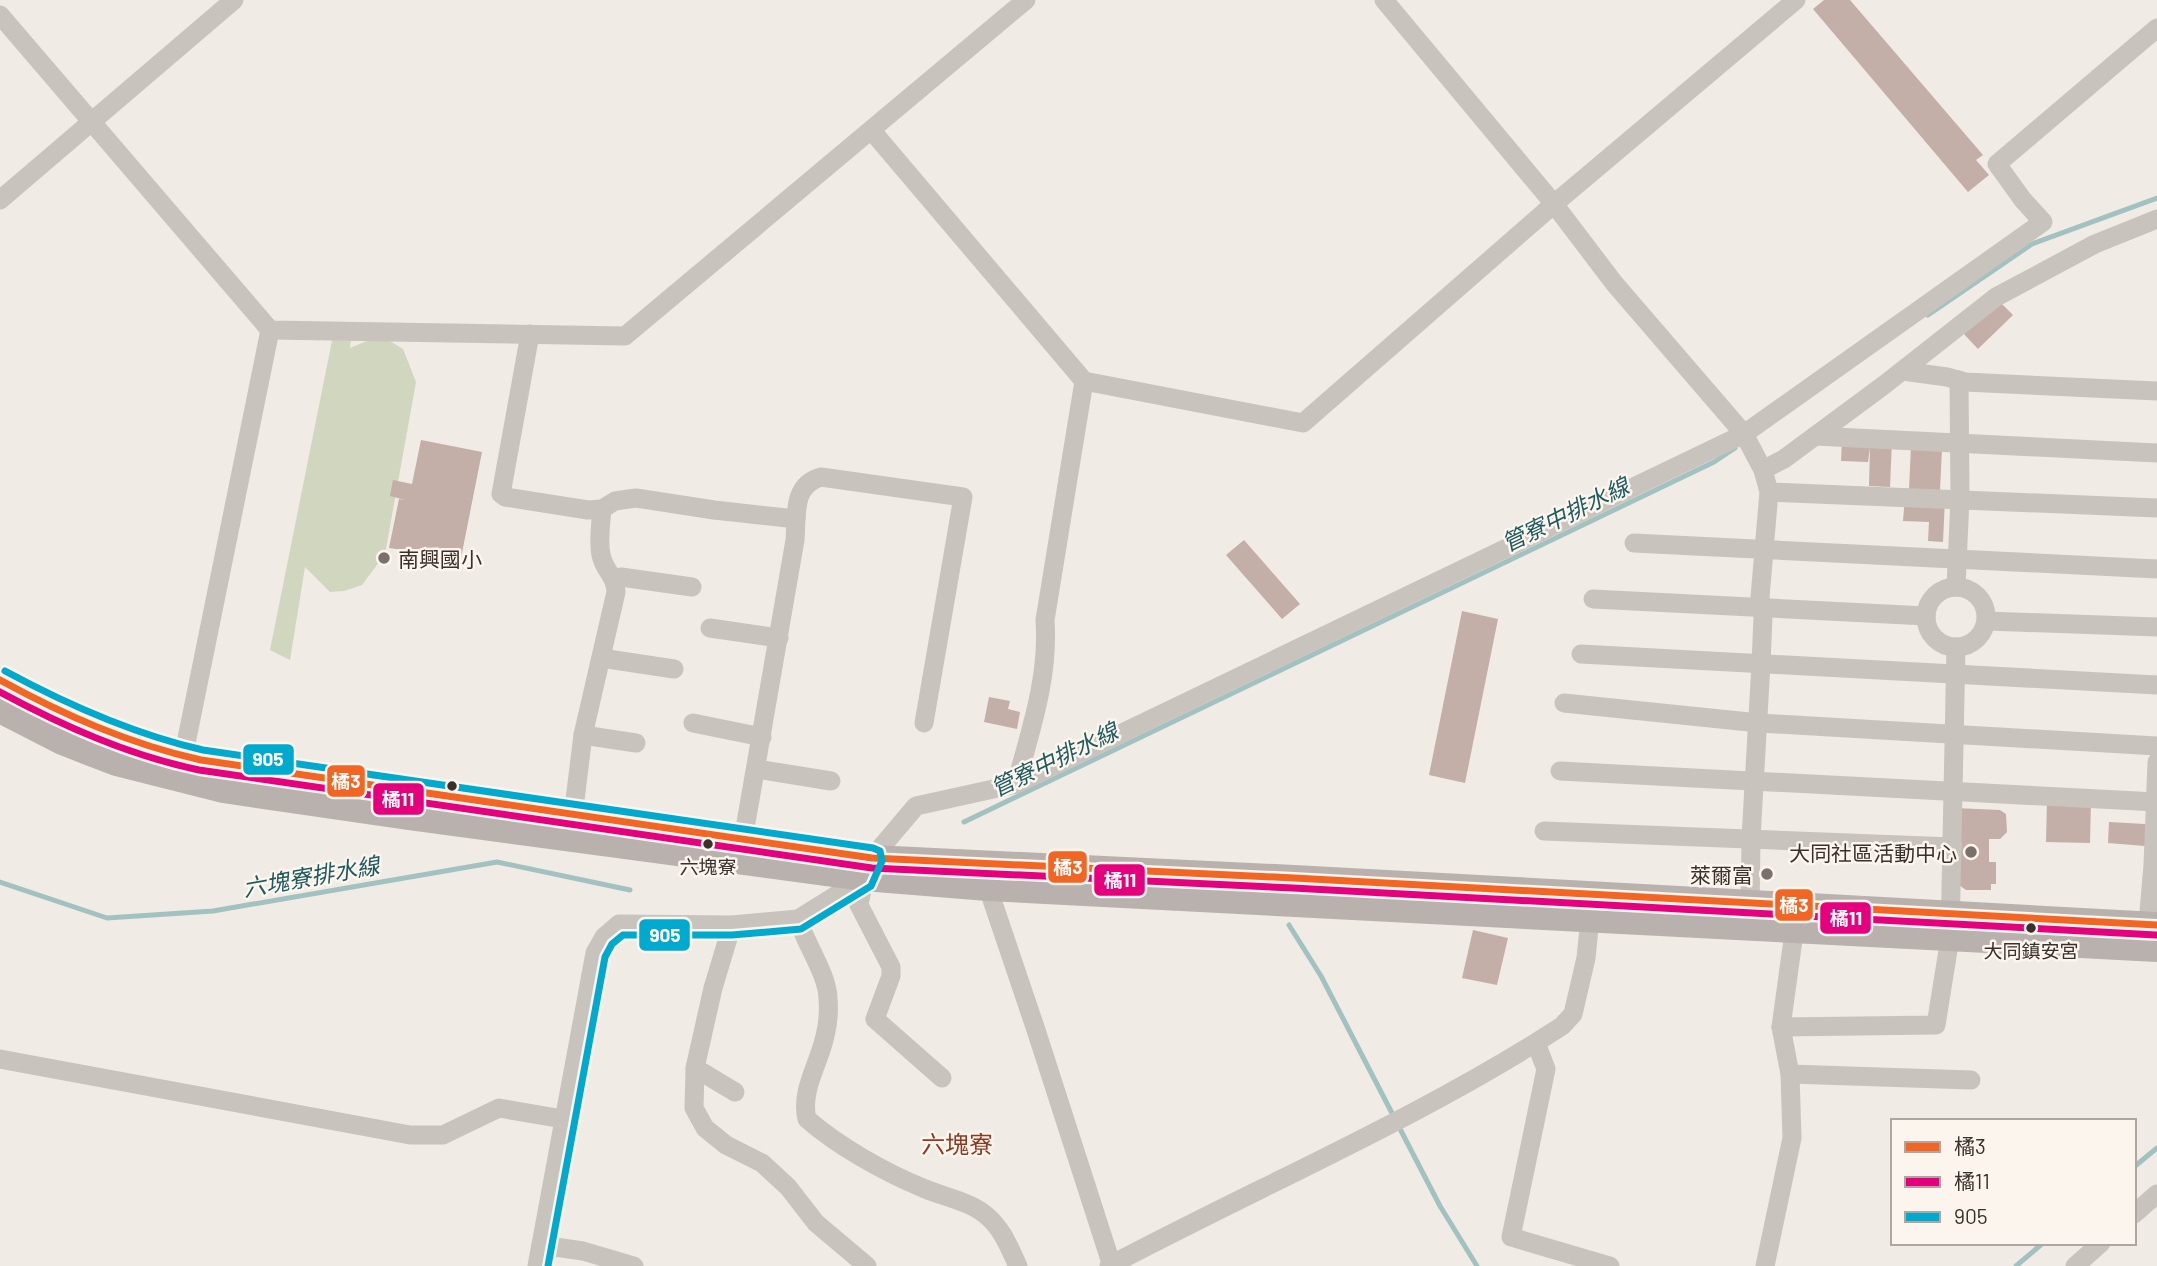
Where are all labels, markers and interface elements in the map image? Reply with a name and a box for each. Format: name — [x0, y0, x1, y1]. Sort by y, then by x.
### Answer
water label: 管寮中排水線 — [1497, 470, 1636, 557]
place label: 南興國小 — [398, 546, 482, 571]
marker: 南興國小 — [376, 550, 392, 566]
water label: 管寮中排水線 — [986, 715, 1125, 802]
line badge: 905 — [242, 743, 295, 776]
text: 905 — [252, 747, 284, 770]
line badge: 橘3 — [326, 764, 366, 798]
text: 橘3 — [331, 769, 361, 792]
unlabelled marker — [445, 779, 459, 793]
line badge: 橘11 — [372, 782, 425, 816]
text: 橘11 — [382, 787, 414, 810]
marker: 六塊寮 — [701, 837, 715, 851]
place label: 大同社區活動中心 — [1789, 840, 1957, 865]
marker: 大同社區活動中心 — [1963, 844, 1979, 860]
water label: 六塊寮排水線 — [241, 850, 384, 902]
line badge: 橘3 — [1047, 850, 1088, 884]
place label: 六塊寮 — [679, 855, 737, 878]
text: 橘3 — [1053, 855, 1083, 878]
place label: 萊爾富 — [1690, 862, 1753, 887]
line badge: 橘11 — [1093, 863, 1146, 897]
marker: 萊爾富 — [1759, 866, 1775, 882]
text: 橘11 — [1104, 868, 1136, 891]
line badge: 橘3 — [1774, 888, 1814, 922]
text: 橘3 — [1779, 893, 1809, 916]
line badge: 橘11 — [1819, 901, 1872, 935]
text: 橘11 — [1830, 906, 1862, 929]
line badge: 905 — [638, 918, 691, 952]
marker: 大同鎮安宮 — [2024, 921, 2038, 935]
text: 905 — [649, 923, 681, 946]
place label: 大同鎮安宮 — [1983, 939, 2079, 962]
legend — [1891, 1119, 2136, 1245]
district label: 六塊寮 — [921, 1129, 993, 1158]
text: 橘3 — [1954, 1133, 1986, 1158]
text: 橘11 — [1954, 1168, 1990, 1193]
text: 905 — [1954, 1203, 1988, 1228]

